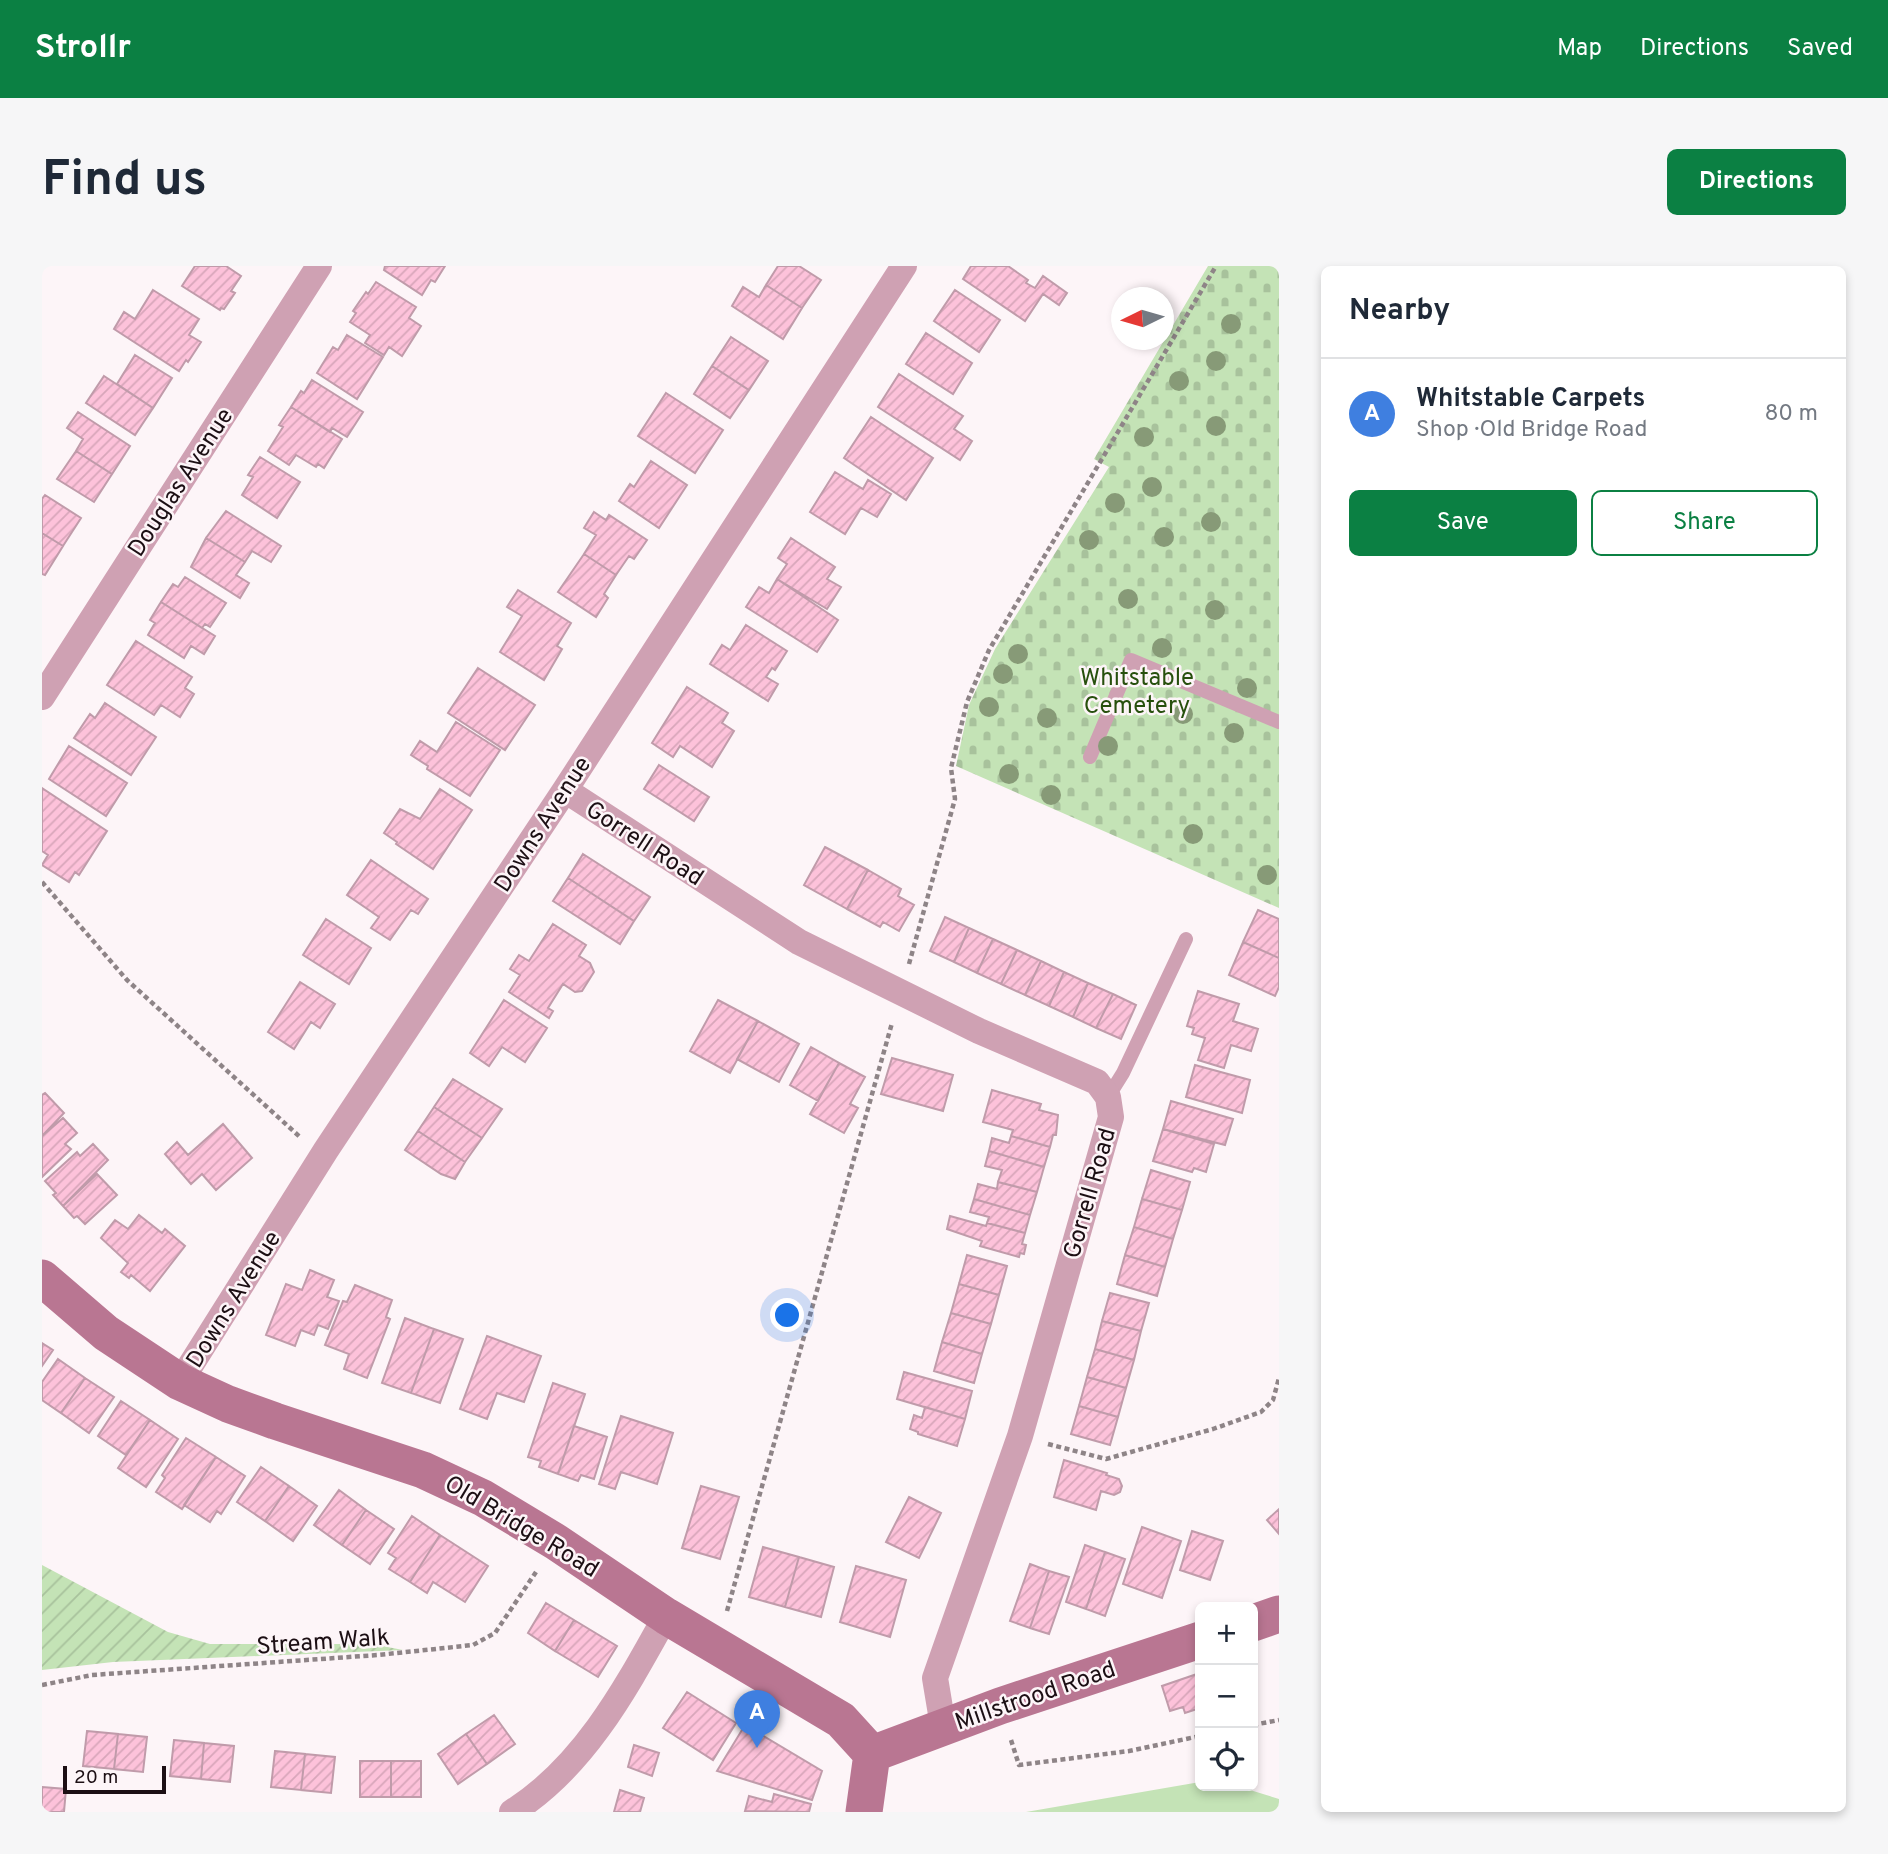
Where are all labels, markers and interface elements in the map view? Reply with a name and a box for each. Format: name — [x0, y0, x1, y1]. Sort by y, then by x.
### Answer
text: Strollr — [35, 28, 131, 70]
text: Map — [1557, 34, 1602, 64]
text: Directions — [1640, 34, 1749, 64]
text: Saved — [1787, 34, 1853, 64]
button: Directions — [1667, 149, 1846, 215]
text: Find us — [42, 151, 207, 213]
north arrow — [1111, 287, 1174, 350]
text: Nearby — [1349, 293, 1450, 330]
text: Whitstable Carpets — [1416, 383, 1645, 416]
text: A — [1364, 400, 1380, 429]
text: 80 m — [1765, 400, 1818, 429]
street label: Douglas Avenue — [122, 403, 241, 563]
text: Shop · Old Bridge Road — [1416, 416, 1647, 445]
button: Save — [1349, 490, 1577, 556]
button: Share — [1591, 490, 1818, 556]
park label: Whitstable Cemetery — [1080, 664, 1194, 722]
street label: Downs Avenue — [489, 751, 599, 899]
street label: Gorrell Road — [579, 795, 708, 894]
street label: Gorrell Road — [1058, 1125, 1124, 1262]
street label: Downs Avenue — [181, 1226, 289, 1374]
your location — [770, 1298, 804, 1332]
street label: Old Bridge Road — [438, 1470, 604, 1586]
map controls — [1195, 1602, 1258, 1791]
button: + — [1195, 1602, 1258, 1665]
street label: Stream Walk — [256, 1623, 391, 1663]
street label: Millstrood Road — [951, 1655, 1120, 1738]
button: − — [1195, 1665, 1258, 1728]
pin: A — [734, 1690, 780, 1748]
button: locate — [1195, 1728, 1258, 1791]
scale bar — [63, 1763, 166, 1795]
text: 20 m — [74, 1766, 118, 1790]

